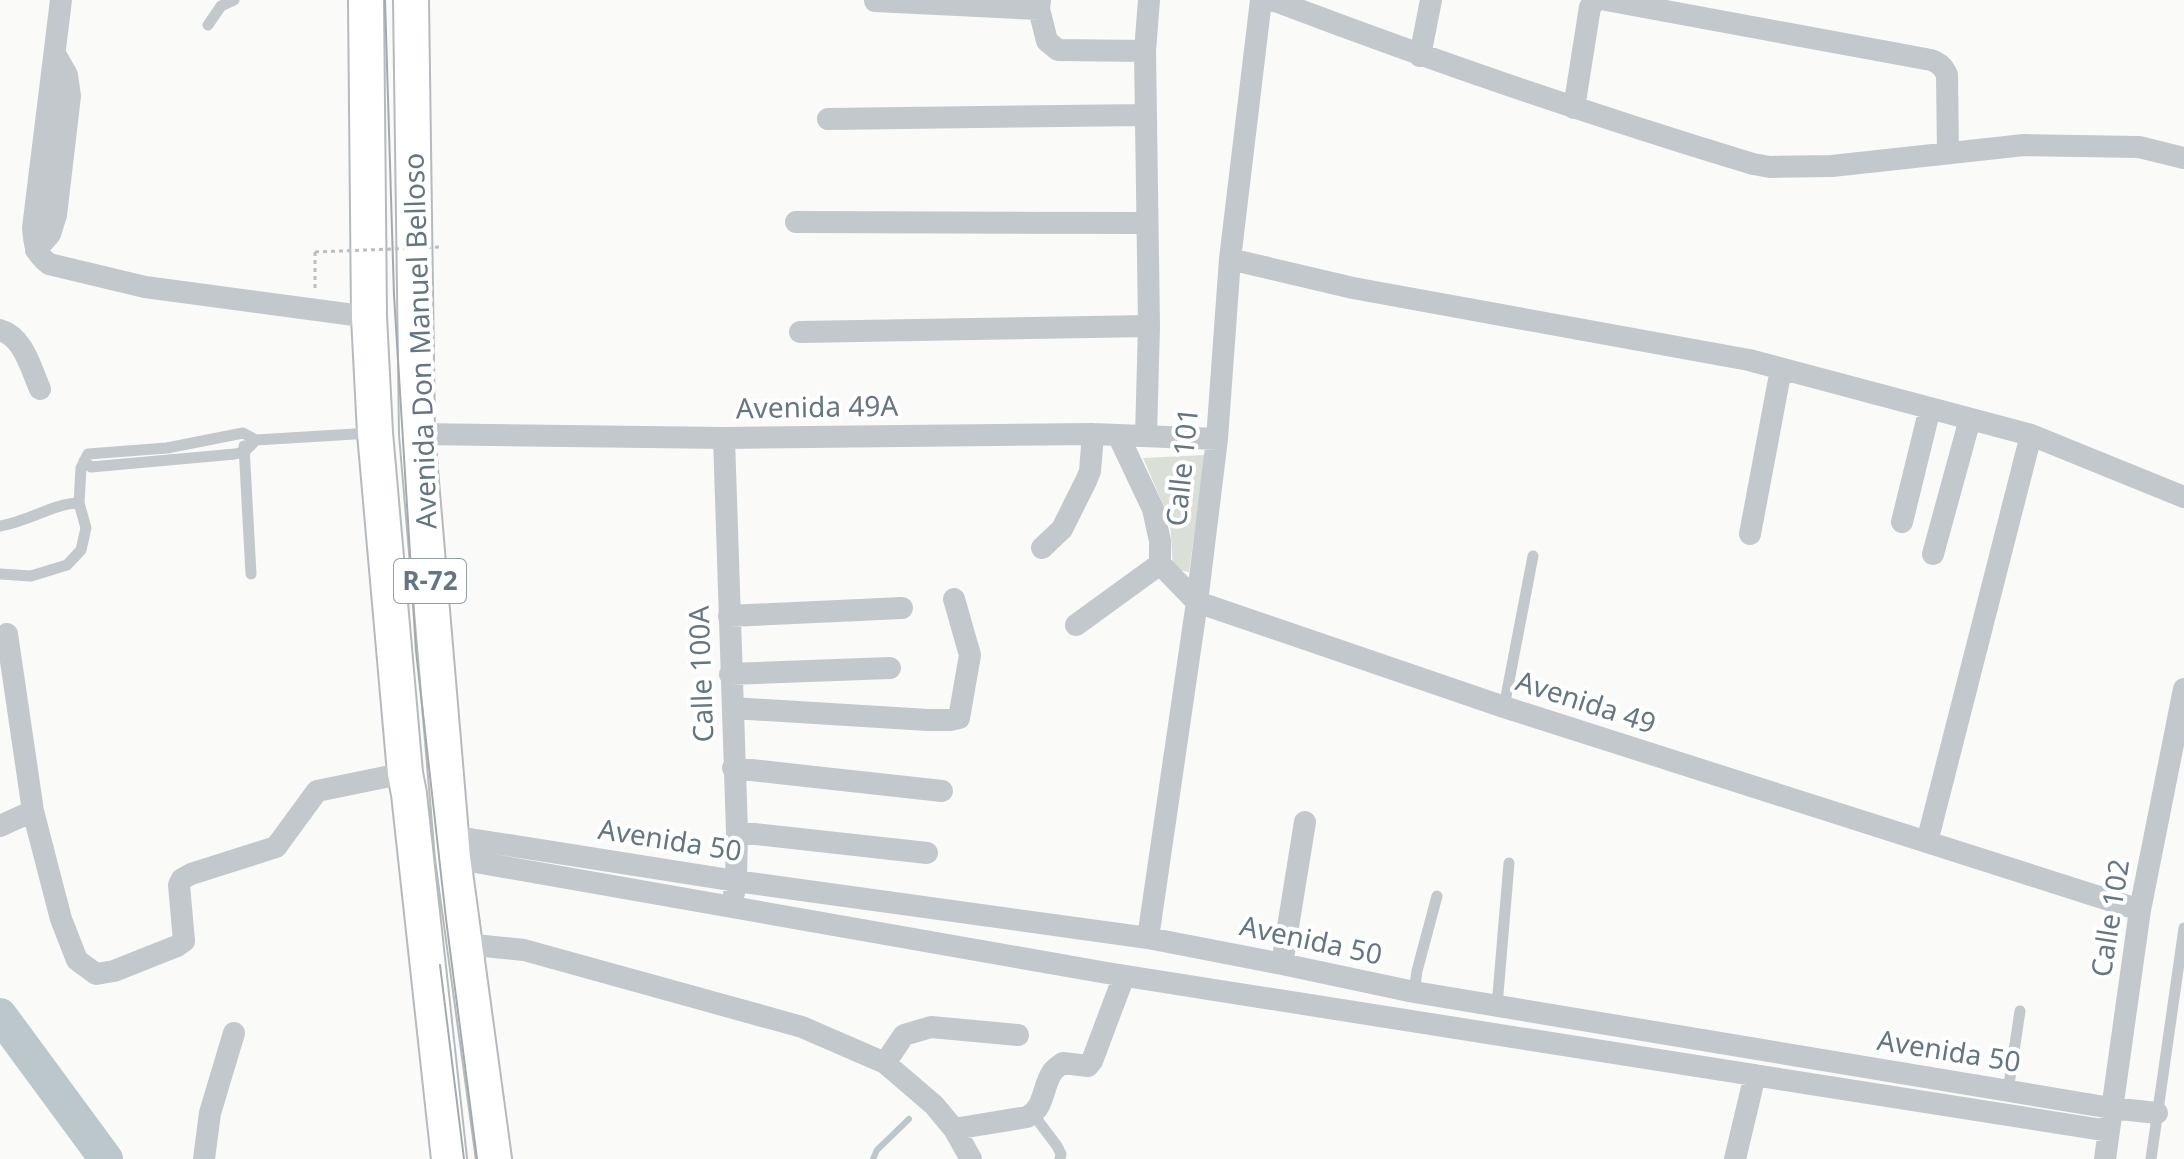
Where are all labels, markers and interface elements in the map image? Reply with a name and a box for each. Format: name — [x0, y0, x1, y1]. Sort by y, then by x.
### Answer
street label: Avenida Don Manuel Belloso — [393, 152, 445, 530]
street label: Avenida 49A — [735, 386, 899, 426]
street label: Calle 101 — [1156, 406, 1206, 528]
road number: R-72 — [394, 559, 466, 603]
street label: Calle 100A — [679, 605, 721, 743]
street label: Avenida 49 — [1512, 661, 1661, 741]
street label: Avenida 50 — [596, 809, 745, 869]
street label: Calle 102 — [2081, 856, 2137, 980]
street label: Avenida 50 — [1236, 905, 1386, 973]
street label: Avenida 50 — [1875, 1020, 2024, 1080]

